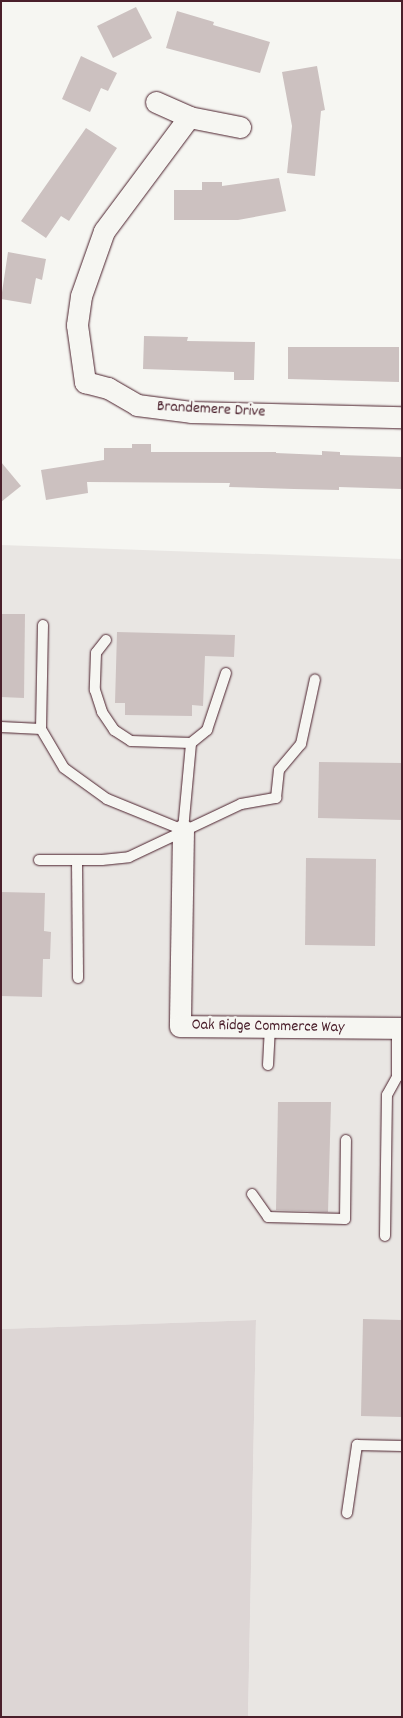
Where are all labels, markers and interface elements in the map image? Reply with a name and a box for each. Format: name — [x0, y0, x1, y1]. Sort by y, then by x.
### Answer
street label: Brandemere Drive — [156, 398, 266, 422]
street label: Oak Ridge Commerce Way — [191, 1016, 345, 1038]

